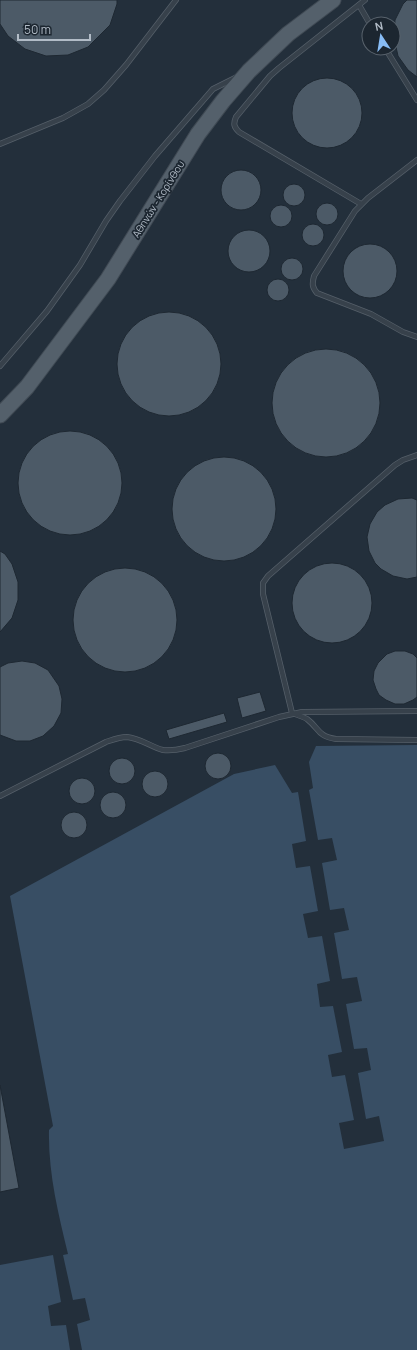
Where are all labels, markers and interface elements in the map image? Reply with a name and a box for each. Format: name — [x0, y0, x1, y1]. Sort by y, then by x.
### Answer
scale bar — [18, 16, 90, 42]
north arrow — [361, 16, 401, 56]
text: N — [373, 18, 384, 34]
text: 50 m — [24, 21, 51, 38]
street label: Αθηνών - Κορίνθου — [129, 158, 187, 240]

